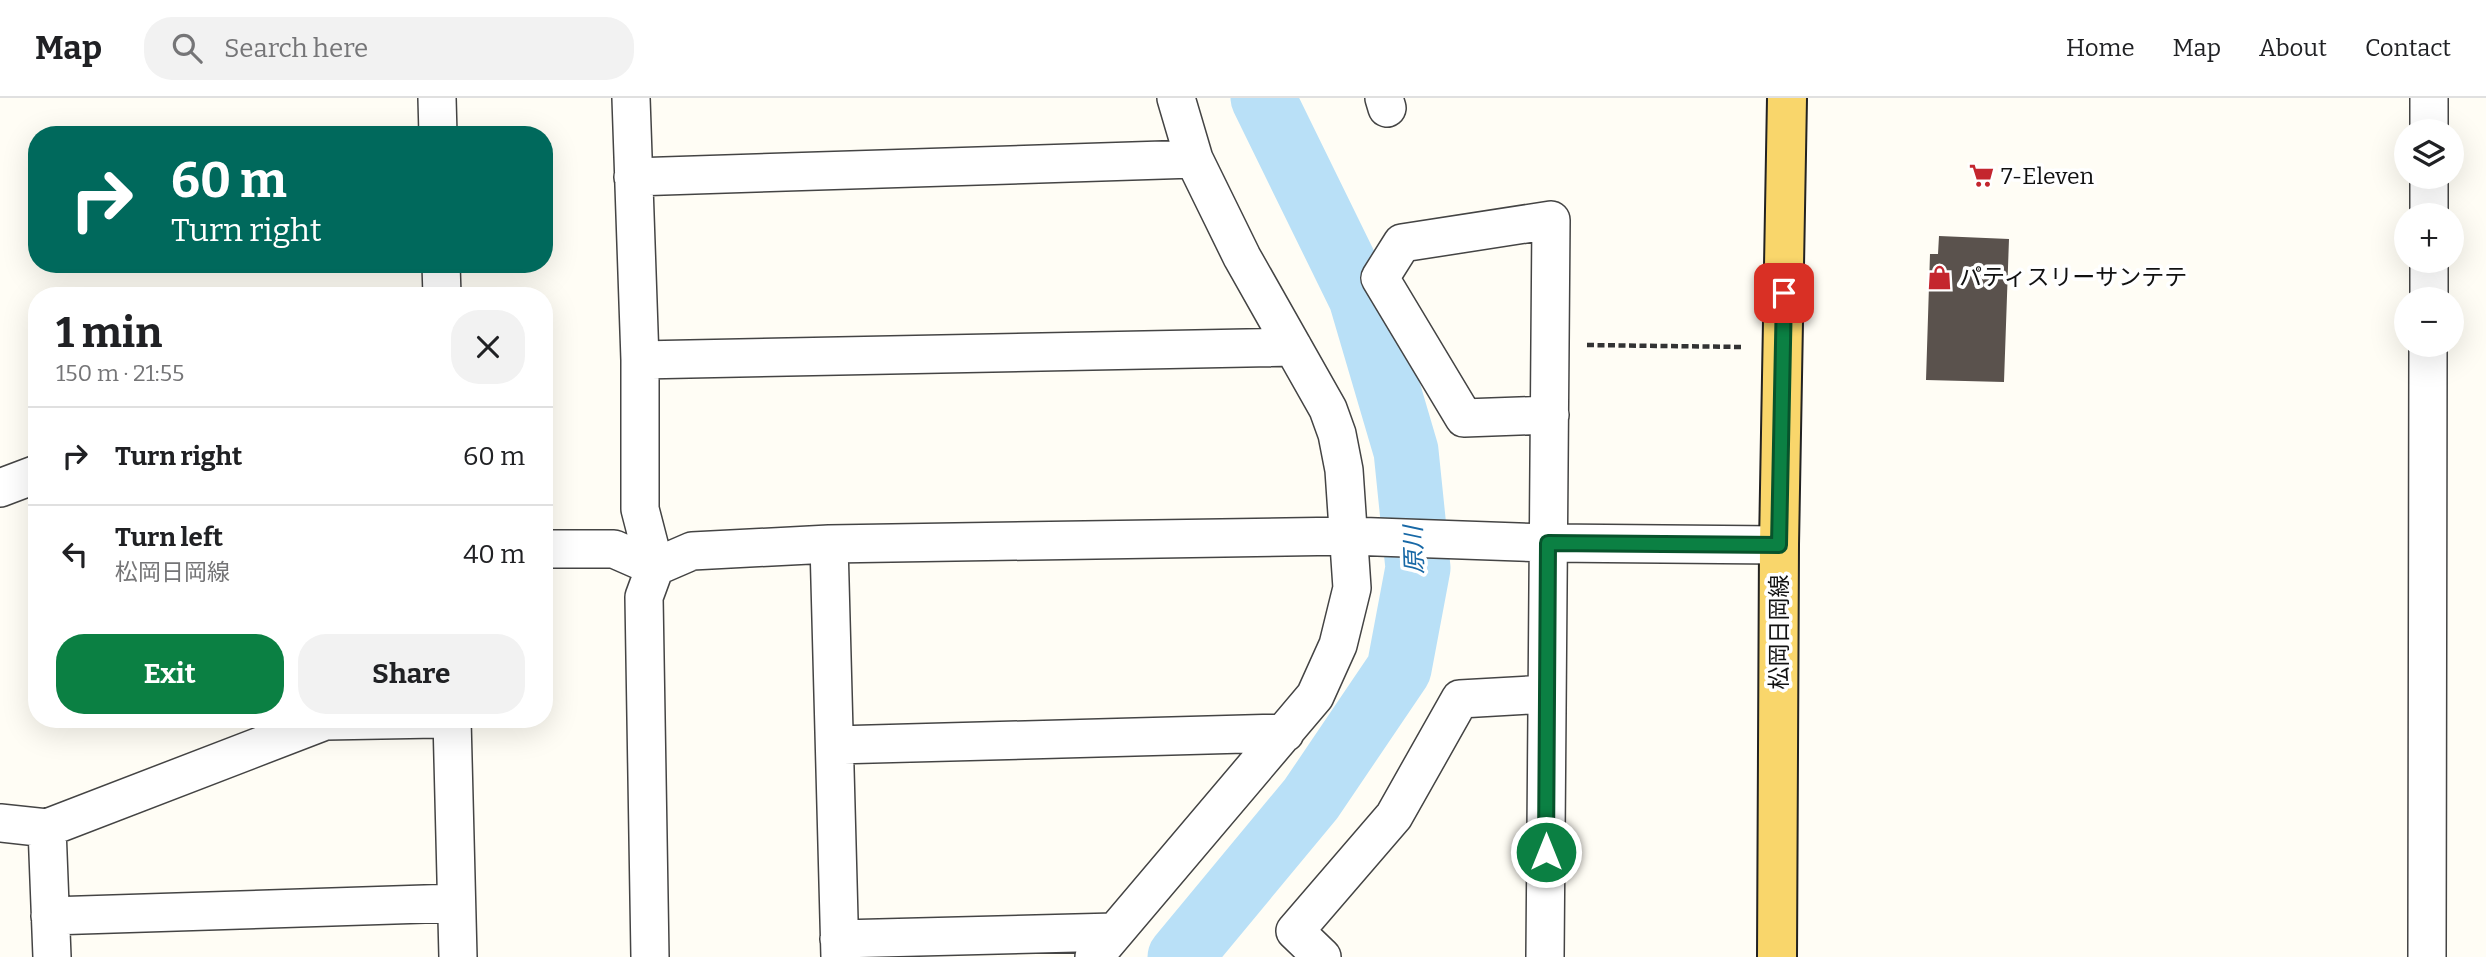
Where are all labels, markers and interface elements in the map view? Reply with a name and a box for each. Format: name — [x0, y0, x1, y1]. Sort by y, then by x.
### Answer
search box — [144, 17, 634, 80]
text: Map — [35, 28, 102, 68]
icon: search — [168, 29, 206, 67]
text: Search here — [224, 33, 368, 64]
text: Home — [2066, 34, 2135, 62]
text: Map — [2173, 34, 2221, 62]
text: About — [2259, 34, 2327, 62]
text: Contact — [2365, 34, 2451, 62]
map controls — [2394, 119, 2464, 357]
button: layers — [2394, 119, 2464, 189]
text: 60 m — [171, 151, 287, 210]
icon: right — [56, 154, 147, 245]
supermarket icon: 7-Eleven — [1967, 162, 1995, 190]
place label: 7-Eleven — [2001, 162, 2094, 190]
button: + — [2394, 203, 2464, 273]
text: Turn right — [171, 211, 322, 249]
pin — [1754, 263, 1814, 323]
shop icon: パティスリーサンテテ — [1925, 263, 1953, 291]
place label: パティスリーサンテテ — [1959, 263, 2187, 291]
icon: arrive — [1765, 274, 1803, 312]
button: − — [2394, 287, 2464, 357]
text: 1 min — [56, 308, 162, 358]
button: close — [451, 310, 525, 384]
text: 150 m · 21:55 — [56, 359, 184, 387]
icon: right — [56, 437, 94, 475]
text: Turn right — [115, 441, 242, 472]
text: 60 m — [463, 441, 525, 472]
text: Turn left — [115, 522, 223, 553]
water label: 原川 — [1399, 523, 1429, 574]
icon: left — [56, 535, 94, 573]
text: 40 m — [463, 539, 525, 570]
text: 松岡日岡線 — [115, 558, 230, 586]
street label: 松岡日岡線 — [1765, 575, 1793, 690]
button: Exit — [56, 634, 284, 714]
button: Share — [298, 634, 525, 714]
position arrow — [1509, 815, 1583, 889]

